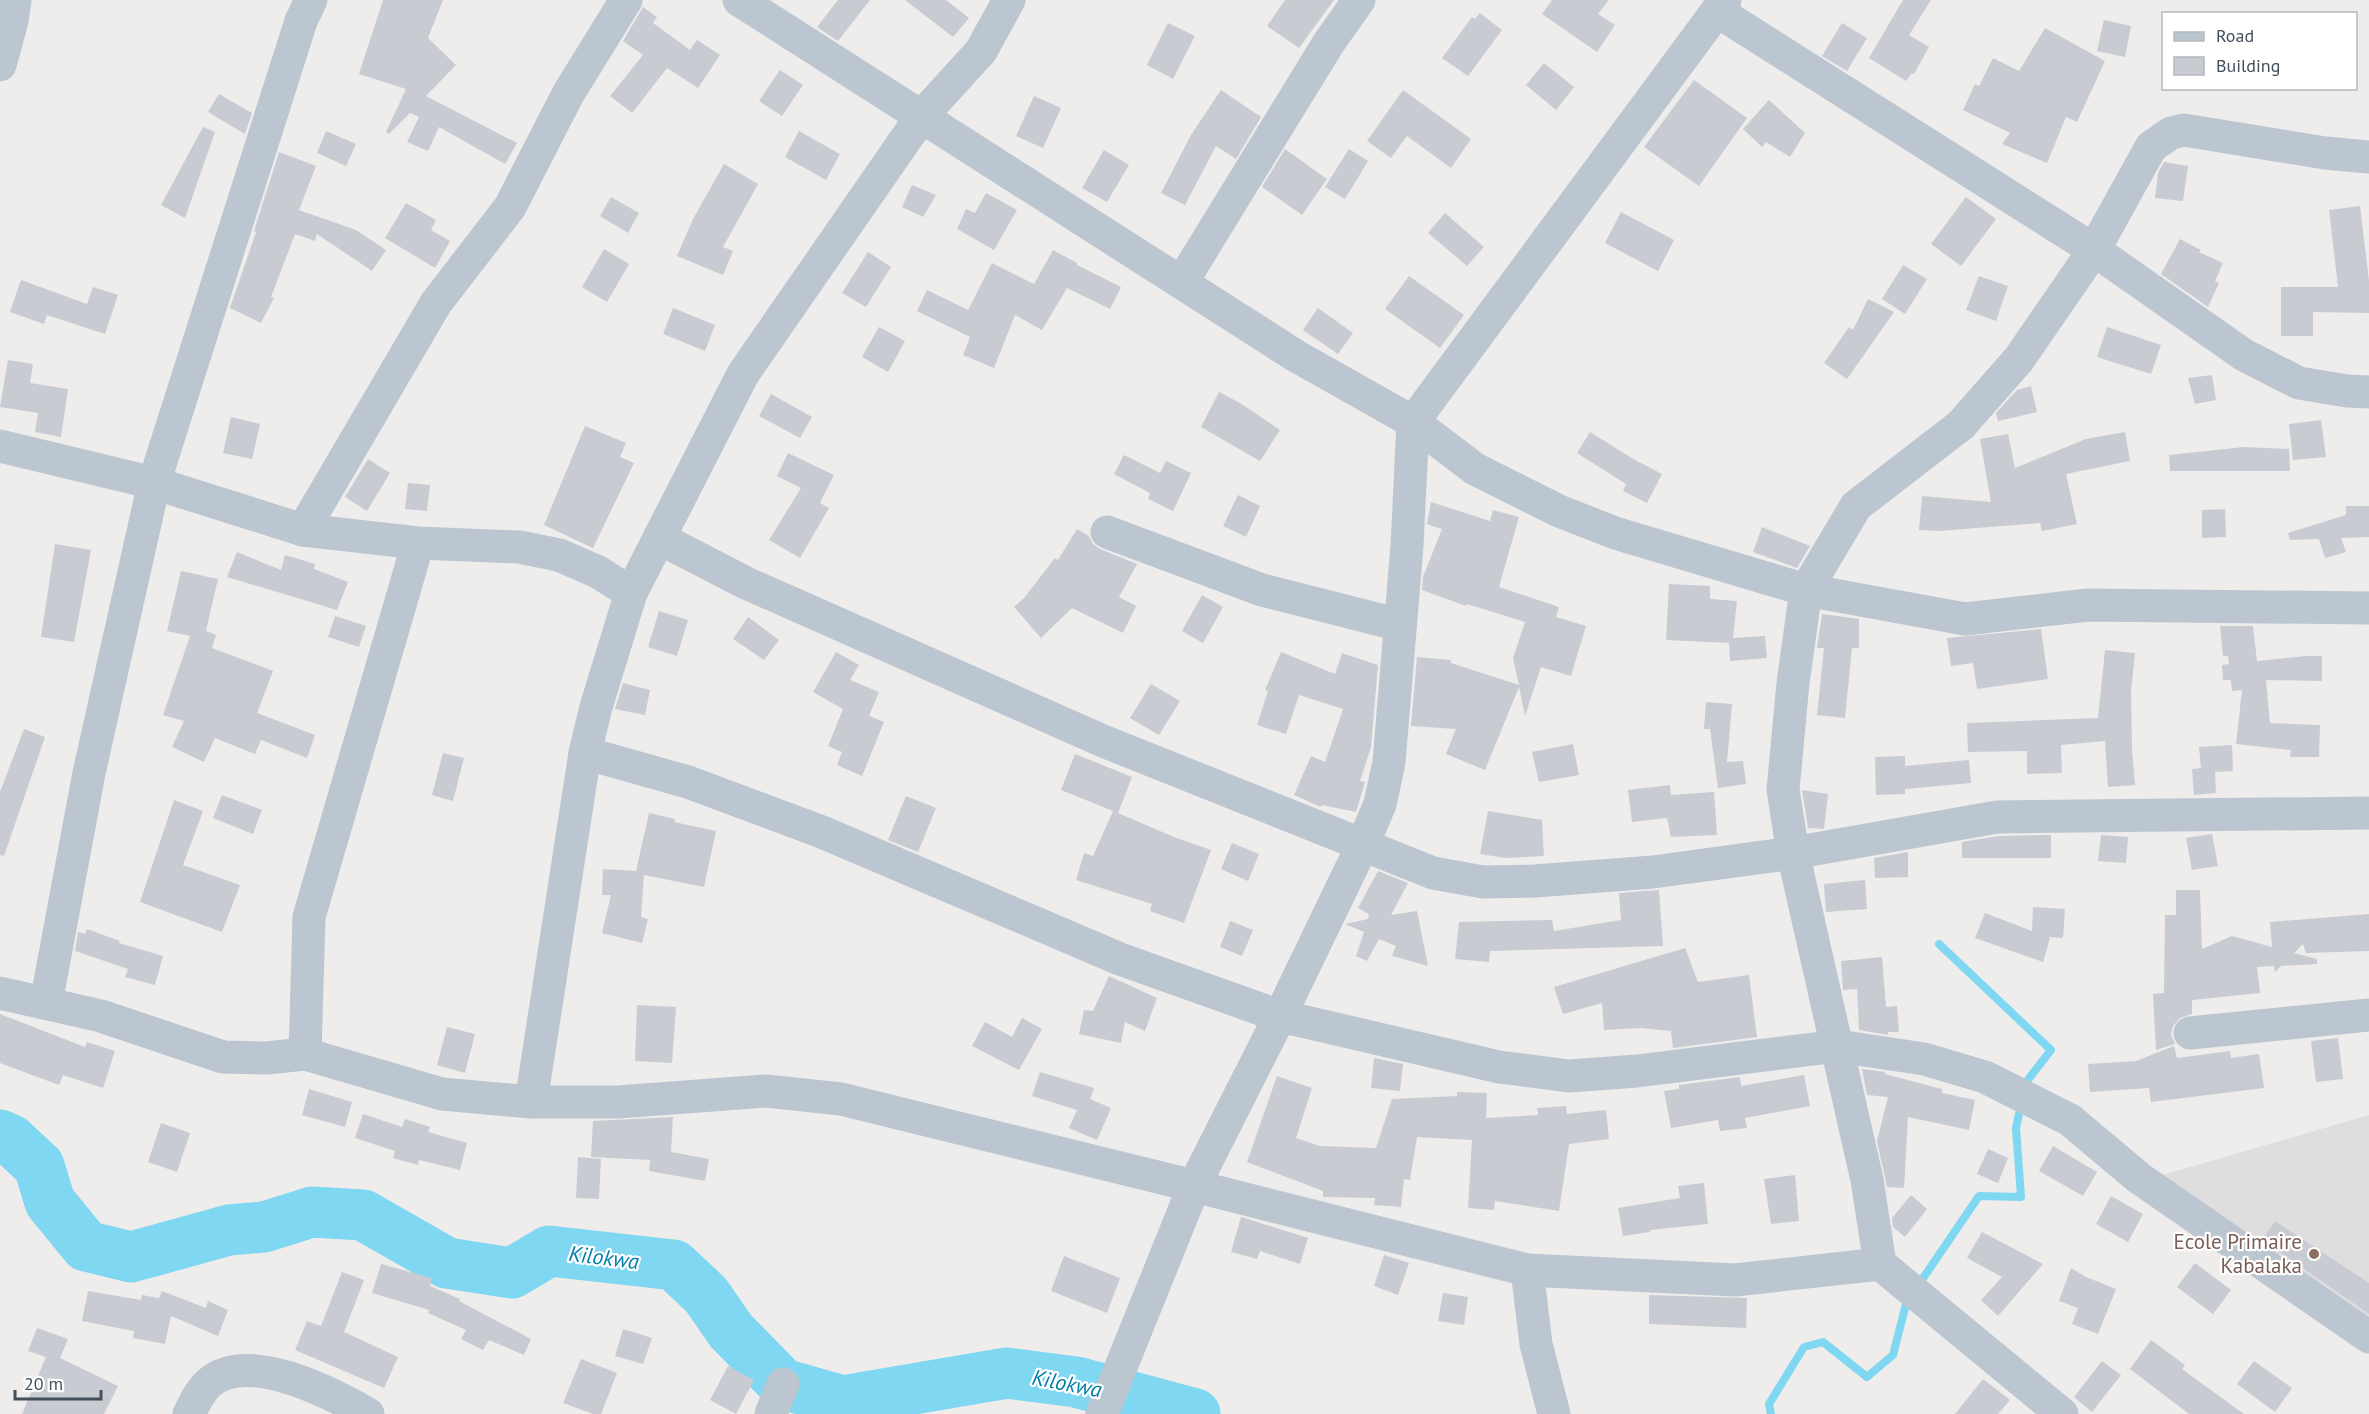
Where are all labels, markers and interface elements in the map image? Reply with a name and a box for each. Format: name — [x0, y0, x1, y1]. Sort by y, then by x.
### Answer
legend — [2162, 12, 2357, 90]
text: Road — [2216, 24, 2254, 47]
text: Building — [2216, 54, 2280, 77]
place label: Ecole Primaire Kabalaka — [2173, 1228, 2302, 1279]
water label: Kilokwa — [567, 1239, 641, 1275]
marker: Ecole Primaire Kabalaka — [2307, 1247, 2321, 1261]
scale bar — [15, 1363, 100, 1401]
water label: Kilokwa — [1030, 1363, 1105, 1404]
text: 20 m — [24, 1372, 63, 1395]

